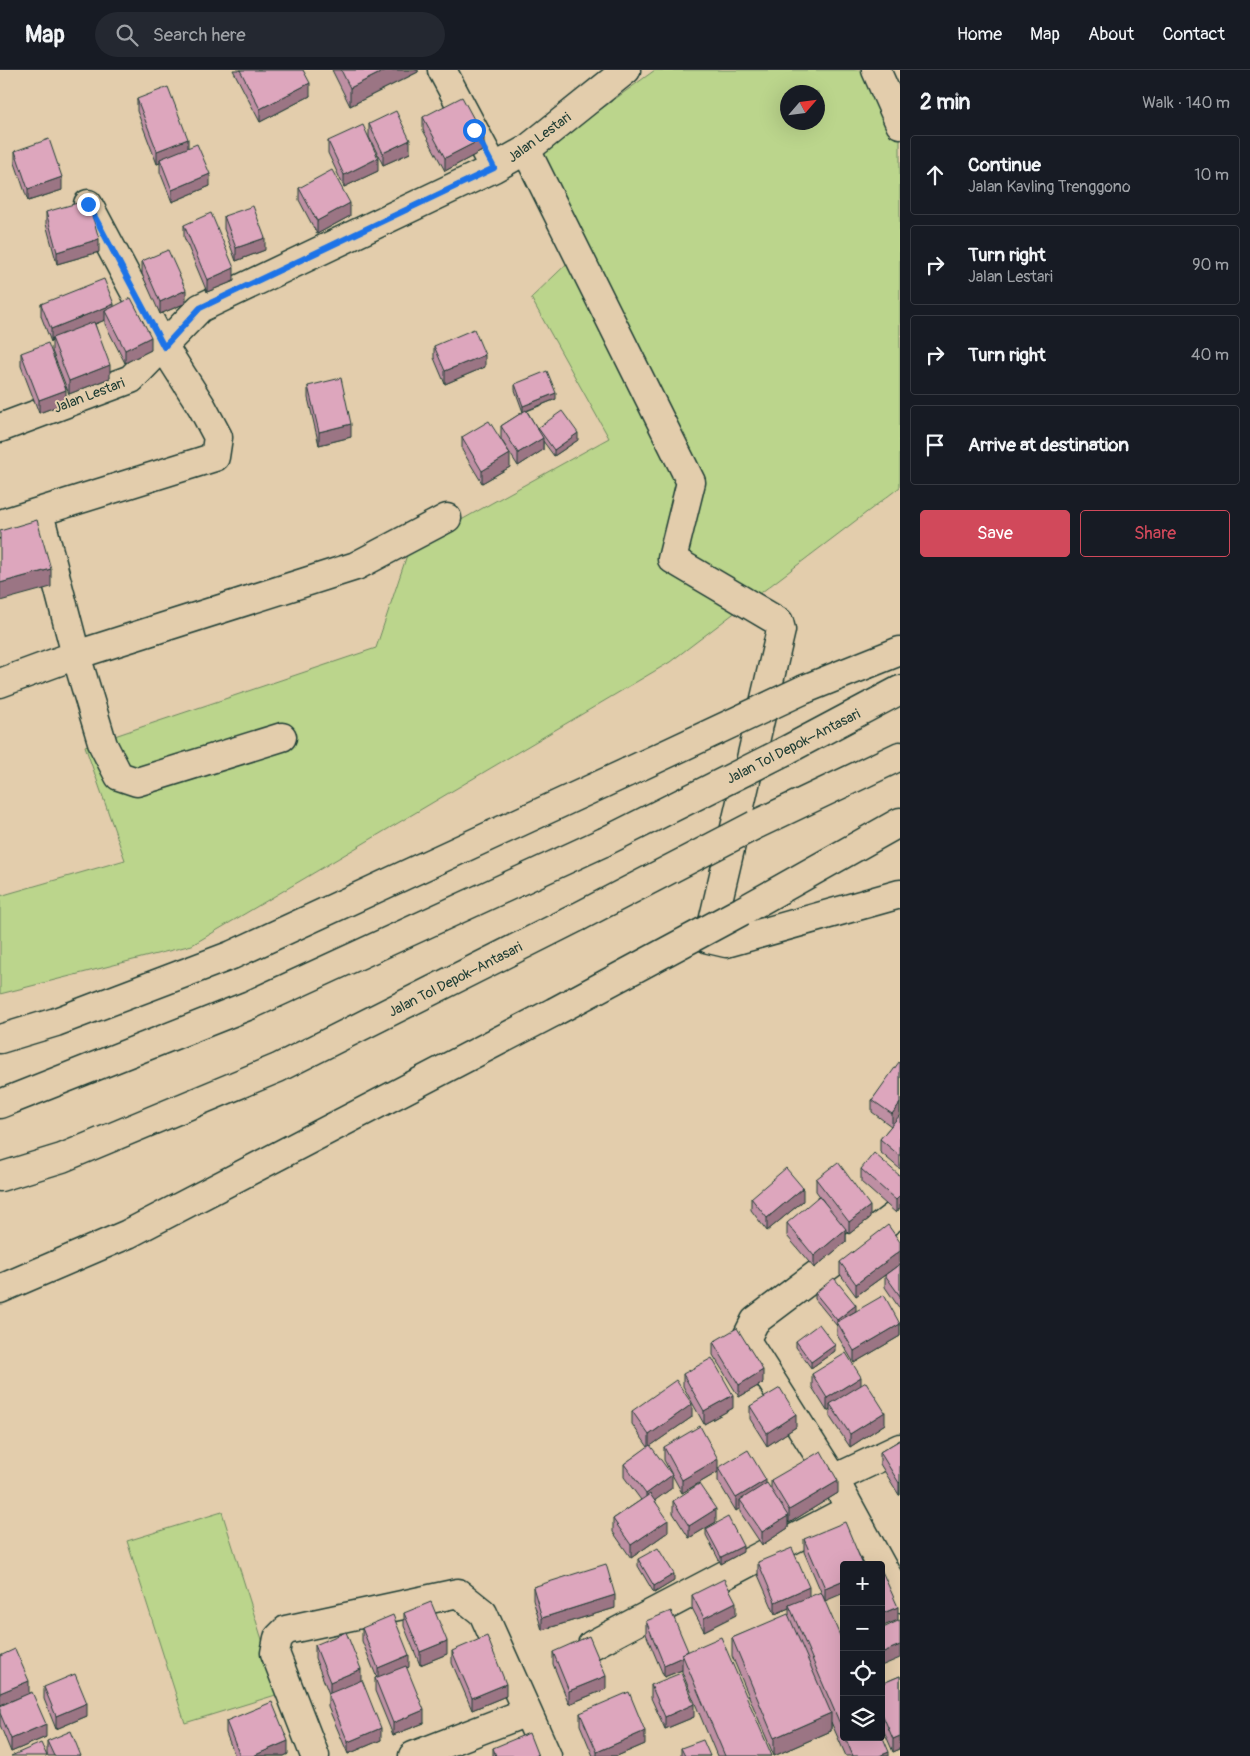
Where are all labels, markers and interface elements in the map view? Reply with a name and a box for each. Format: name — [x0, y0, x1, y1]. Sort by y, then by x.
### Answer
search box — [95, 12, 445, 57]
text: Map — [25, 20, 65, 49]
icon: search — [113, 21, 141, 49]
text: Search here — [153, 23, 246, 47]
text: Home — [957, 23, 1002, 46]
text: Map — [1030, 23, 1060, 46]
text: About — [1088, 23, 1134, 46]
text: Contact — [1162, 23, 1225, 46]
north arrow — [780, 85, 825, 130]
text: 2 min — [920, 89, 970, 116]
text: Walk · 140 m — [1142, 93, 1230, 113]
street label: Jalan Lestari — [504, 108, 575, 166]
route start — [463, 119, 486, 142]
text: Continue — [968, 153, 1041, 177]
icon: ahead — [921, 161, 949, 189]
text: 10 m — [1194, 165, 1229, 185]
text: Jalan Kavling Trenggono — [968, 177, 1131, 197]
route end — [77, 193, 100, 216]
text: Turn right — [968, 243, 1046, 267]
icon: right — [921, 251, 949, 279]
text: 90 m — [1192, 255, 1229, 275]
text: Jalan Lestari — [968, 267, 1053, 287]
icon: right — [921, 341, 949, 369]
text: Turn right — [968, 343, 1046, 367]
text: 40 m — [1191, 345, 1229, 365]
street label: Jalan Lestari — [51, 374, 127, 417]
icon: arrive — [921, 431, 949, 459]
text: Arrive at destination — [968, 433, 1129, 457]
button: Save — [920, 510, 1070, 557]
button: Share — [1080, 510, 1230, 557]
street label: Jalan Tol Depok–Antasari — [724, 705, 863, 788]
street label: Jalan Tol Depok–Antasari — [386, 938, 525, 1021]
map controls — [840, 1561, 885, 1741]
button: + — [840, 1561, 885, 1606]
button: − — [840, 1606, 885, 1651]
button: locate — [840, 1651, 885, 1696]
button: layers — [840, 1696, 885, 1741]

